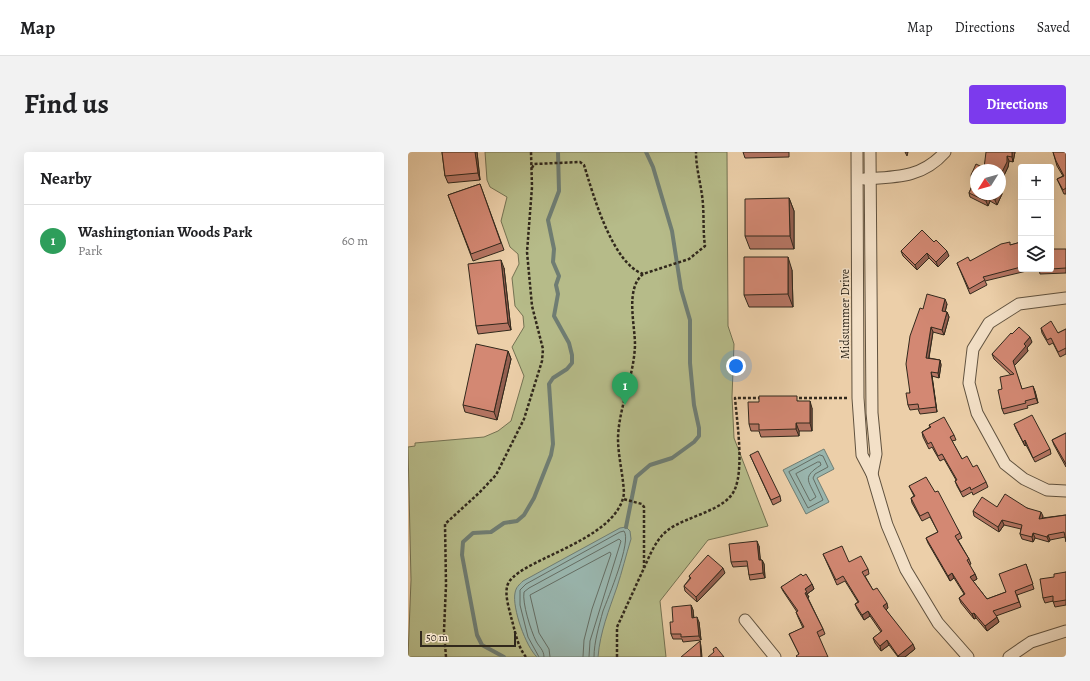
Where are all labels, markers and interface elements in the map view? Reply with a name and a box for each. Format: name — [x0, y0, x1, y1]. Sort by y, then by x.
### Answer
text: Map — [20, 15, 55, 41]
text: Map — [907, 18, 933, 37]
text: Directions — [955, 18, 1015, 37]
text: Saved — [1037, 18, 1070, 37]
text: Find us — [24, 85, 109, 123]
button: Directions — [969, 85, 1066, 124]
north arrow — [970, 164, 1006, 200]
map controls — [1018, 164, 1054, 272]
button: + — [1018, 164, 1054, 200]
text: Nearby — [40, 167, 91, 190]
button: − — [1018, 200, 1054, 236]
text: Washingtonian Woods Park — [78, 222, 252, 242]
text: 1 — [51, 232, 55, 249]
text: 60 m — [342, 232, 368, 249]
button: layers — [1018, 236, 1054, 272]
text: Park — [78, 242, 102, 259]
street label: Midsummer Drive — [837, 269, 853, 359]
your location — [726, 356, 746, 376]
pin: 1 — [612, 372, 638, 405]
scale bar — [420, 629, 516, 648]
text: 50 m — [426, 630, 448, 645]

